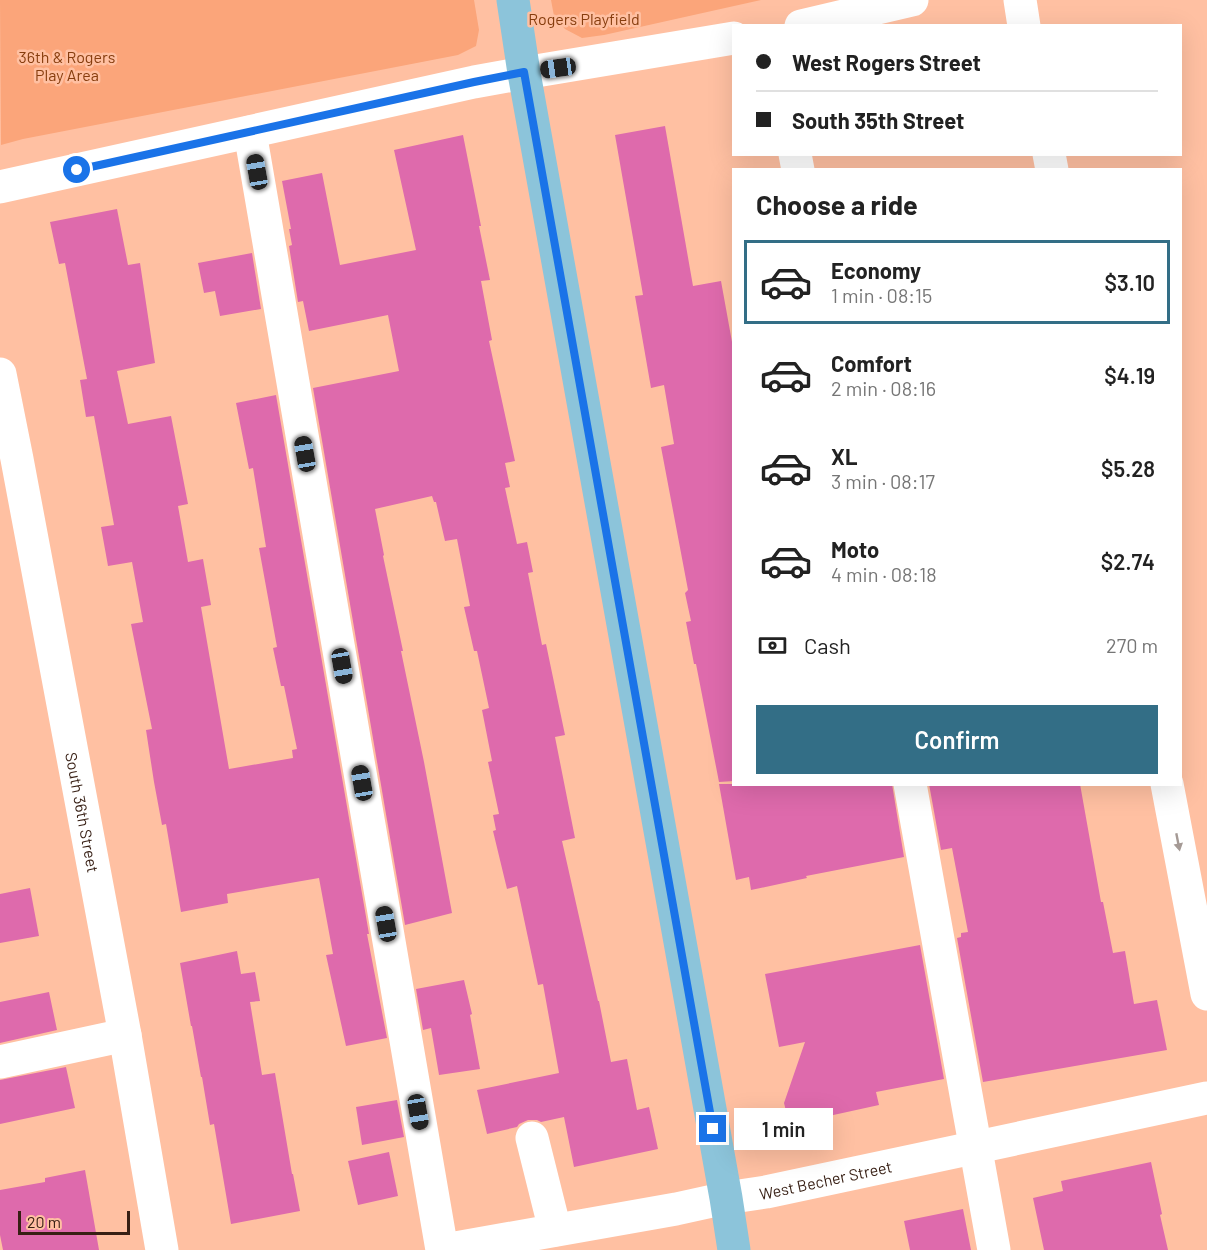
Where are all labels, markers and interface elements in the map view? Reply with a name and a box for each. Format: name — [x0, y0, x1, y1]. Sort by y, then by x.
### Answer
park label: Rogers Playfield — [528, 9, 640, 28]
park label: 36th & Rogers Play Area — [19, 47, 115, 84]
text: West Rogers Street — [792, 49, 981, 75]
car — [539, 57, 577, 79]
text: South 35th Street — [792, 107, 964, 133]
car — [245, 153, 269, 191]
route start — [63, 156, 90, 183]
text: Choose a ride — [756, 188, 918, 220]
icon: car — [759, 255, 813, 309]
text: Economy — [831, 257, 921, 283]
text: $3.10 — [1105, 269, 1155, 295]
text: 1 min · 08:15 — [831, 283, 932, 307]
icon: car — [759, 348, 813, 402]
text: Comfort — [831, 350, 912, 376]
text: $4.19 — [1104, 362, 1155, 388]
text: 2 min · 08:16 — [831, 376, 936, 400]
car — [293, 435, 317, 473]
icon: car — [759, 441, 813, 495]
text: XL — [831, 443, 857, 469]
text: $5.28 — [1101, 455, 1155, 481]
text: 3 min · 08:17 — [831, 469, 935, 493]
icon: car — [759, 534, 813, 588]
text: Moto — [831, 536, 879, 562]
text: $2.74 — [1101, 548, 1155, 574]
text: 4 min · 08:18 — [831, 562, 937, 586]
icon: cash — [756, 629, 789, 662]
text: Cash — [804, 632, 851, 658]
text: 270 m — [1106, 633, 1158, 657]
car — [330, 647, 354, 685]
button: Confirm — [756, 705, 1158, 774]
street label: South 36th Street — [63, 750, 104, 874]
car — [350, 764, 374, 802]
one-way arrow — [1174, 833, 1183, 852]
car — [374, 905, 398, 943]
car — [406, 1093, 430, 1131]
callout: 1 min — [734, 1108, 833, 1150]
route end — [699, 1115, 726, 1142]
text: 1 min — [762, 1117, 805, 1141]
street label: West Becher Street — [758, 1156, 893, 1202]
scale bar — [18, 1208, 130, 1236]
text: 20 m — [27, 1212, 61, 1231]

